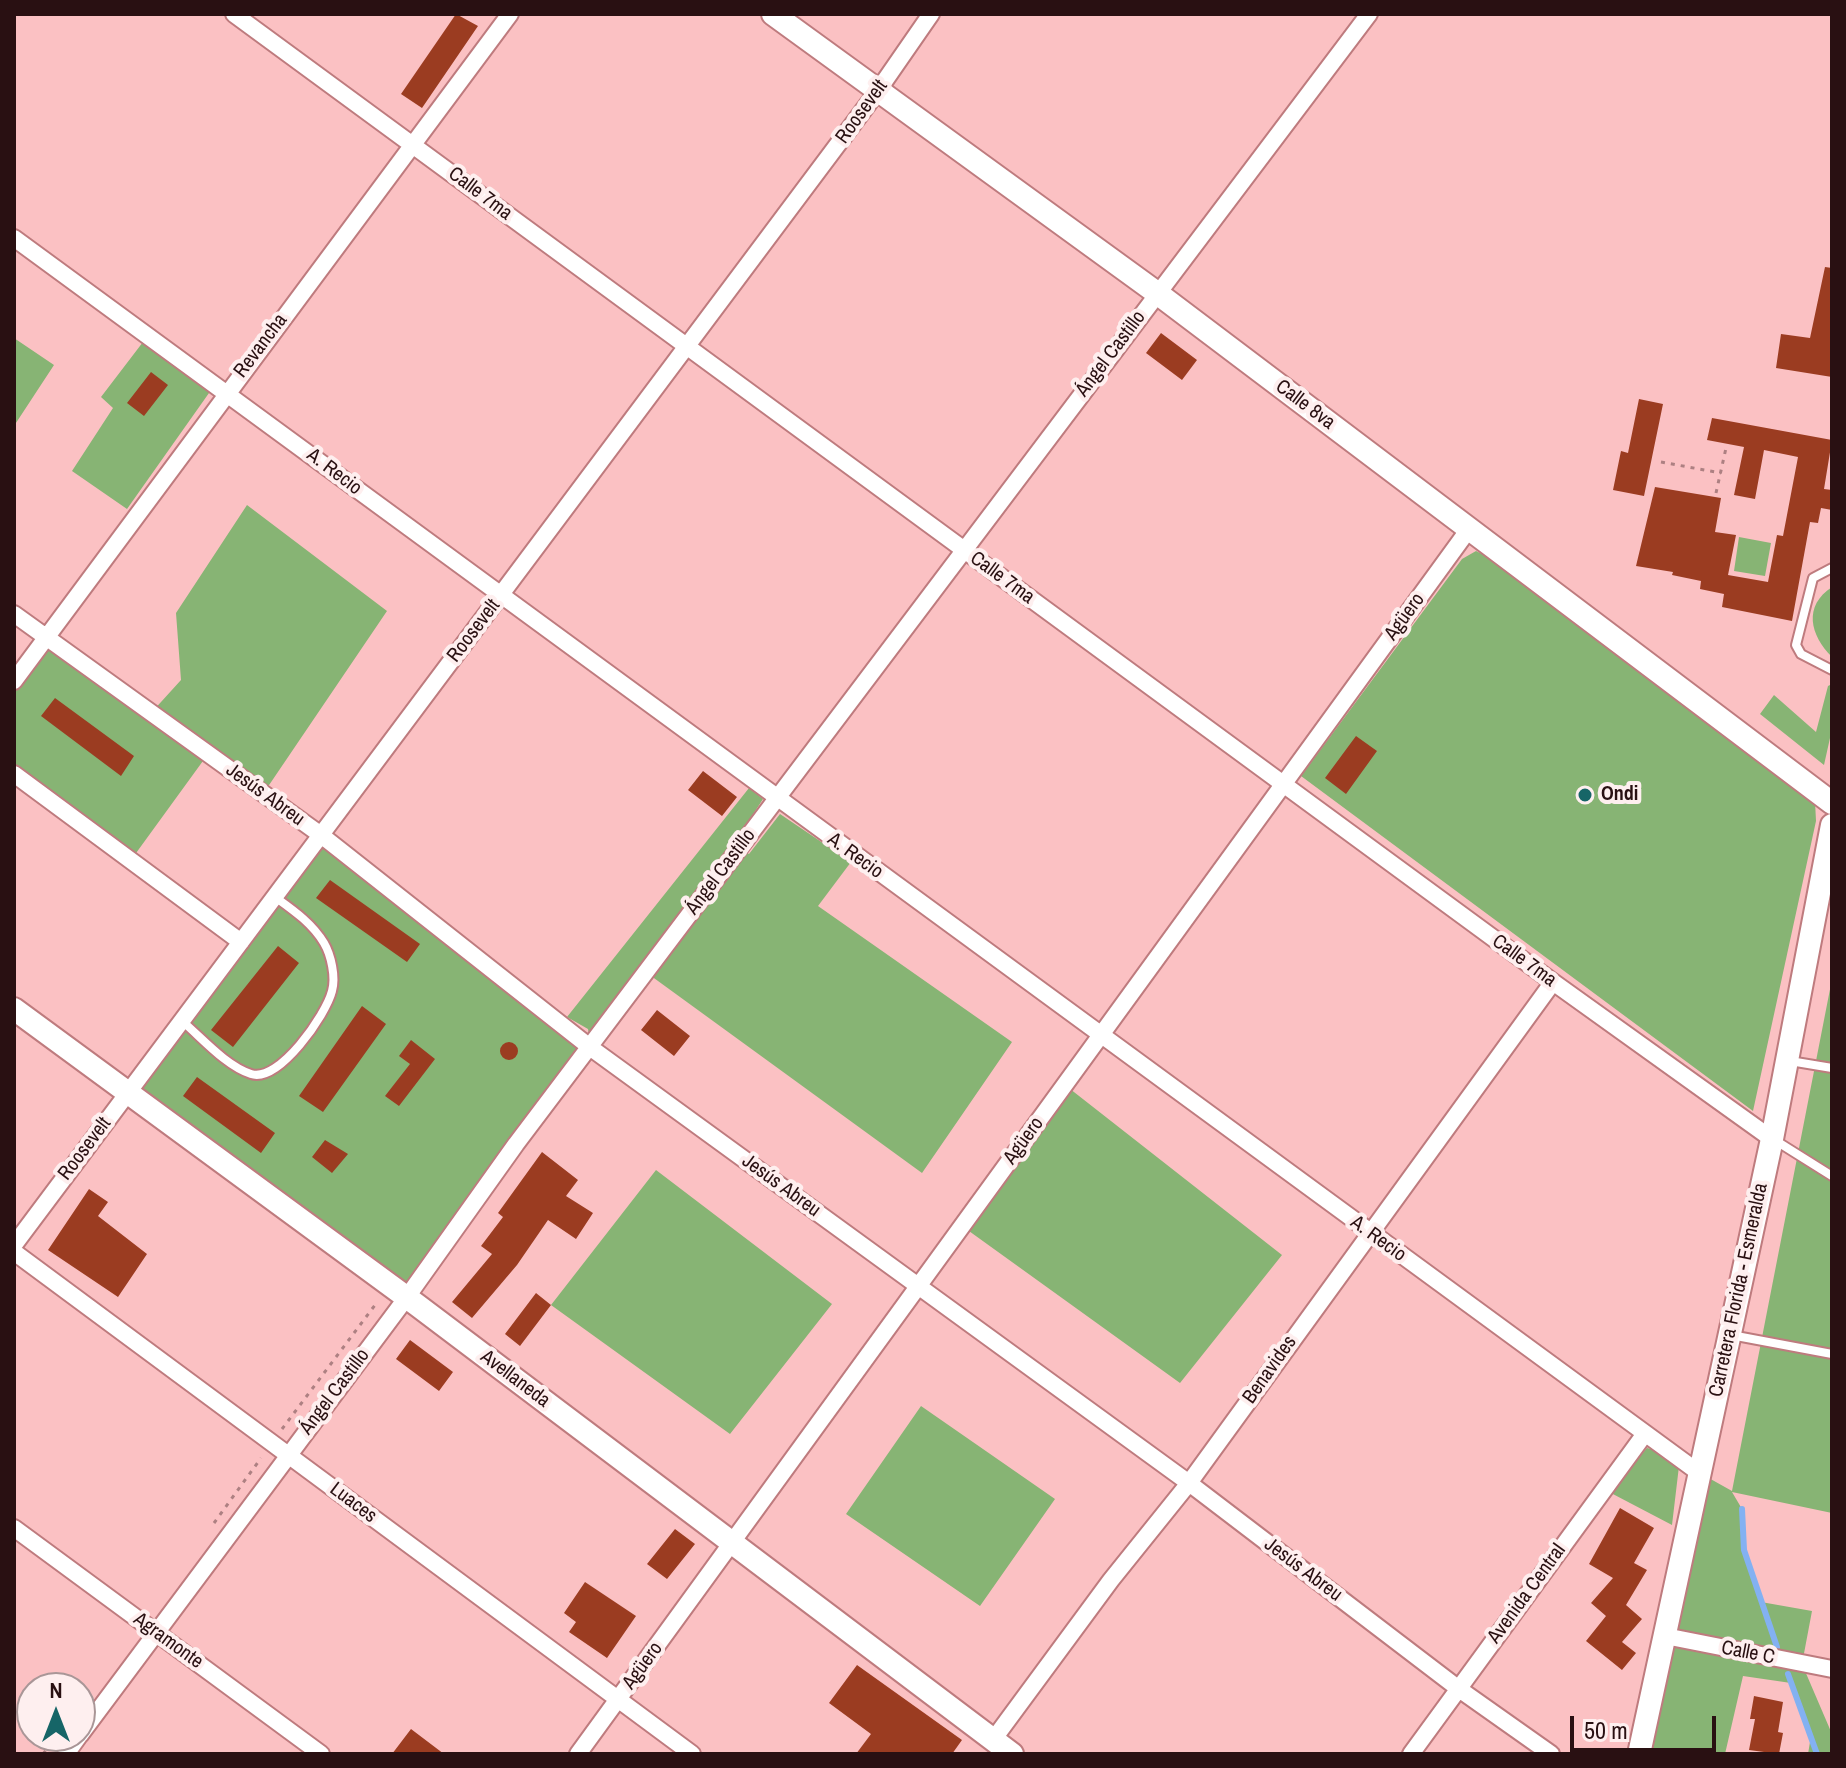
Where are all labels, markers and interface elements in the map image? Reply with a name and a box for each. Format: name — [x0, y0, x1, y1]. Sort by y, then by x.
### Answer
street label: Roosevelt — [831, 75, 893, 149]
street label: Calle 7ma — [443, 162, 517, 226]
street label: Ángel Castillo — [1071, 306, 1151, 402]
street label: Revancha — [229, 309, 293, 383]
street label: Calle 8va — [1270, 375, 1340, 435]
street label: A. Recio — [302, 443, 366, 501]
street label: Calle 7ma — [965, 547, 1039, 609]
street label: Agüero — [1380, 589, 1430, 645]
street label: Roosevelt — [442, 595, 506, 667]
street label: Jesús Abreu — [221, 759, 309, 831]
place label: Ondi — [1601, 783, 1638, 807]
marker: Ondi — [1576, 786, 1594, 804]
street label: Ángel Castillo — [681, 824, 761, 920]
street label: A. Recio — [823, 828, 887, 884]
street label: Calle 7ma — [1487, 930, 1561, 992]
street label: Roosevelt — [53, 1113, 117, 1185]
street label: Agüero — [999, 1113, 1049, 1169]
street label: Jesús Abreu — [737, 1150, 825, 1222]
street label: Carretera Florida - Esmeralda — [1705, 1181, 1773, 1399]
street label: A. Recio — [1346, 1211, 1410, 1267]
street label: Benavides — [1238, 1331, 1302, 1409]
street label: Ángel Castillo — [295, 1344, 375, 1440]
street label: Avellaneda — [475, 1345, 555, 1413]
street label: Luaces — [325, 1478, 381, 1528]
street label: Jesús Abreu — [1259, 1533, 1347, 1607]
street label: Avenida Central — [1483, 1539, 1571, 1649]
street label: Agramonte — [128, 1608, 208, 1674]
street label: Calle C — [1719, 1636, 1777, 1670]
street label: Agüero — [618, 1638, 668, 1694]
north arrow — [16, 1672, 96, 1752]
text: N — [49, 1675, 63, 1705]
scale bar — [1574, 1700, 1720, 1750]
text: 50 m — [1584, 1714, 1628, 1746]

